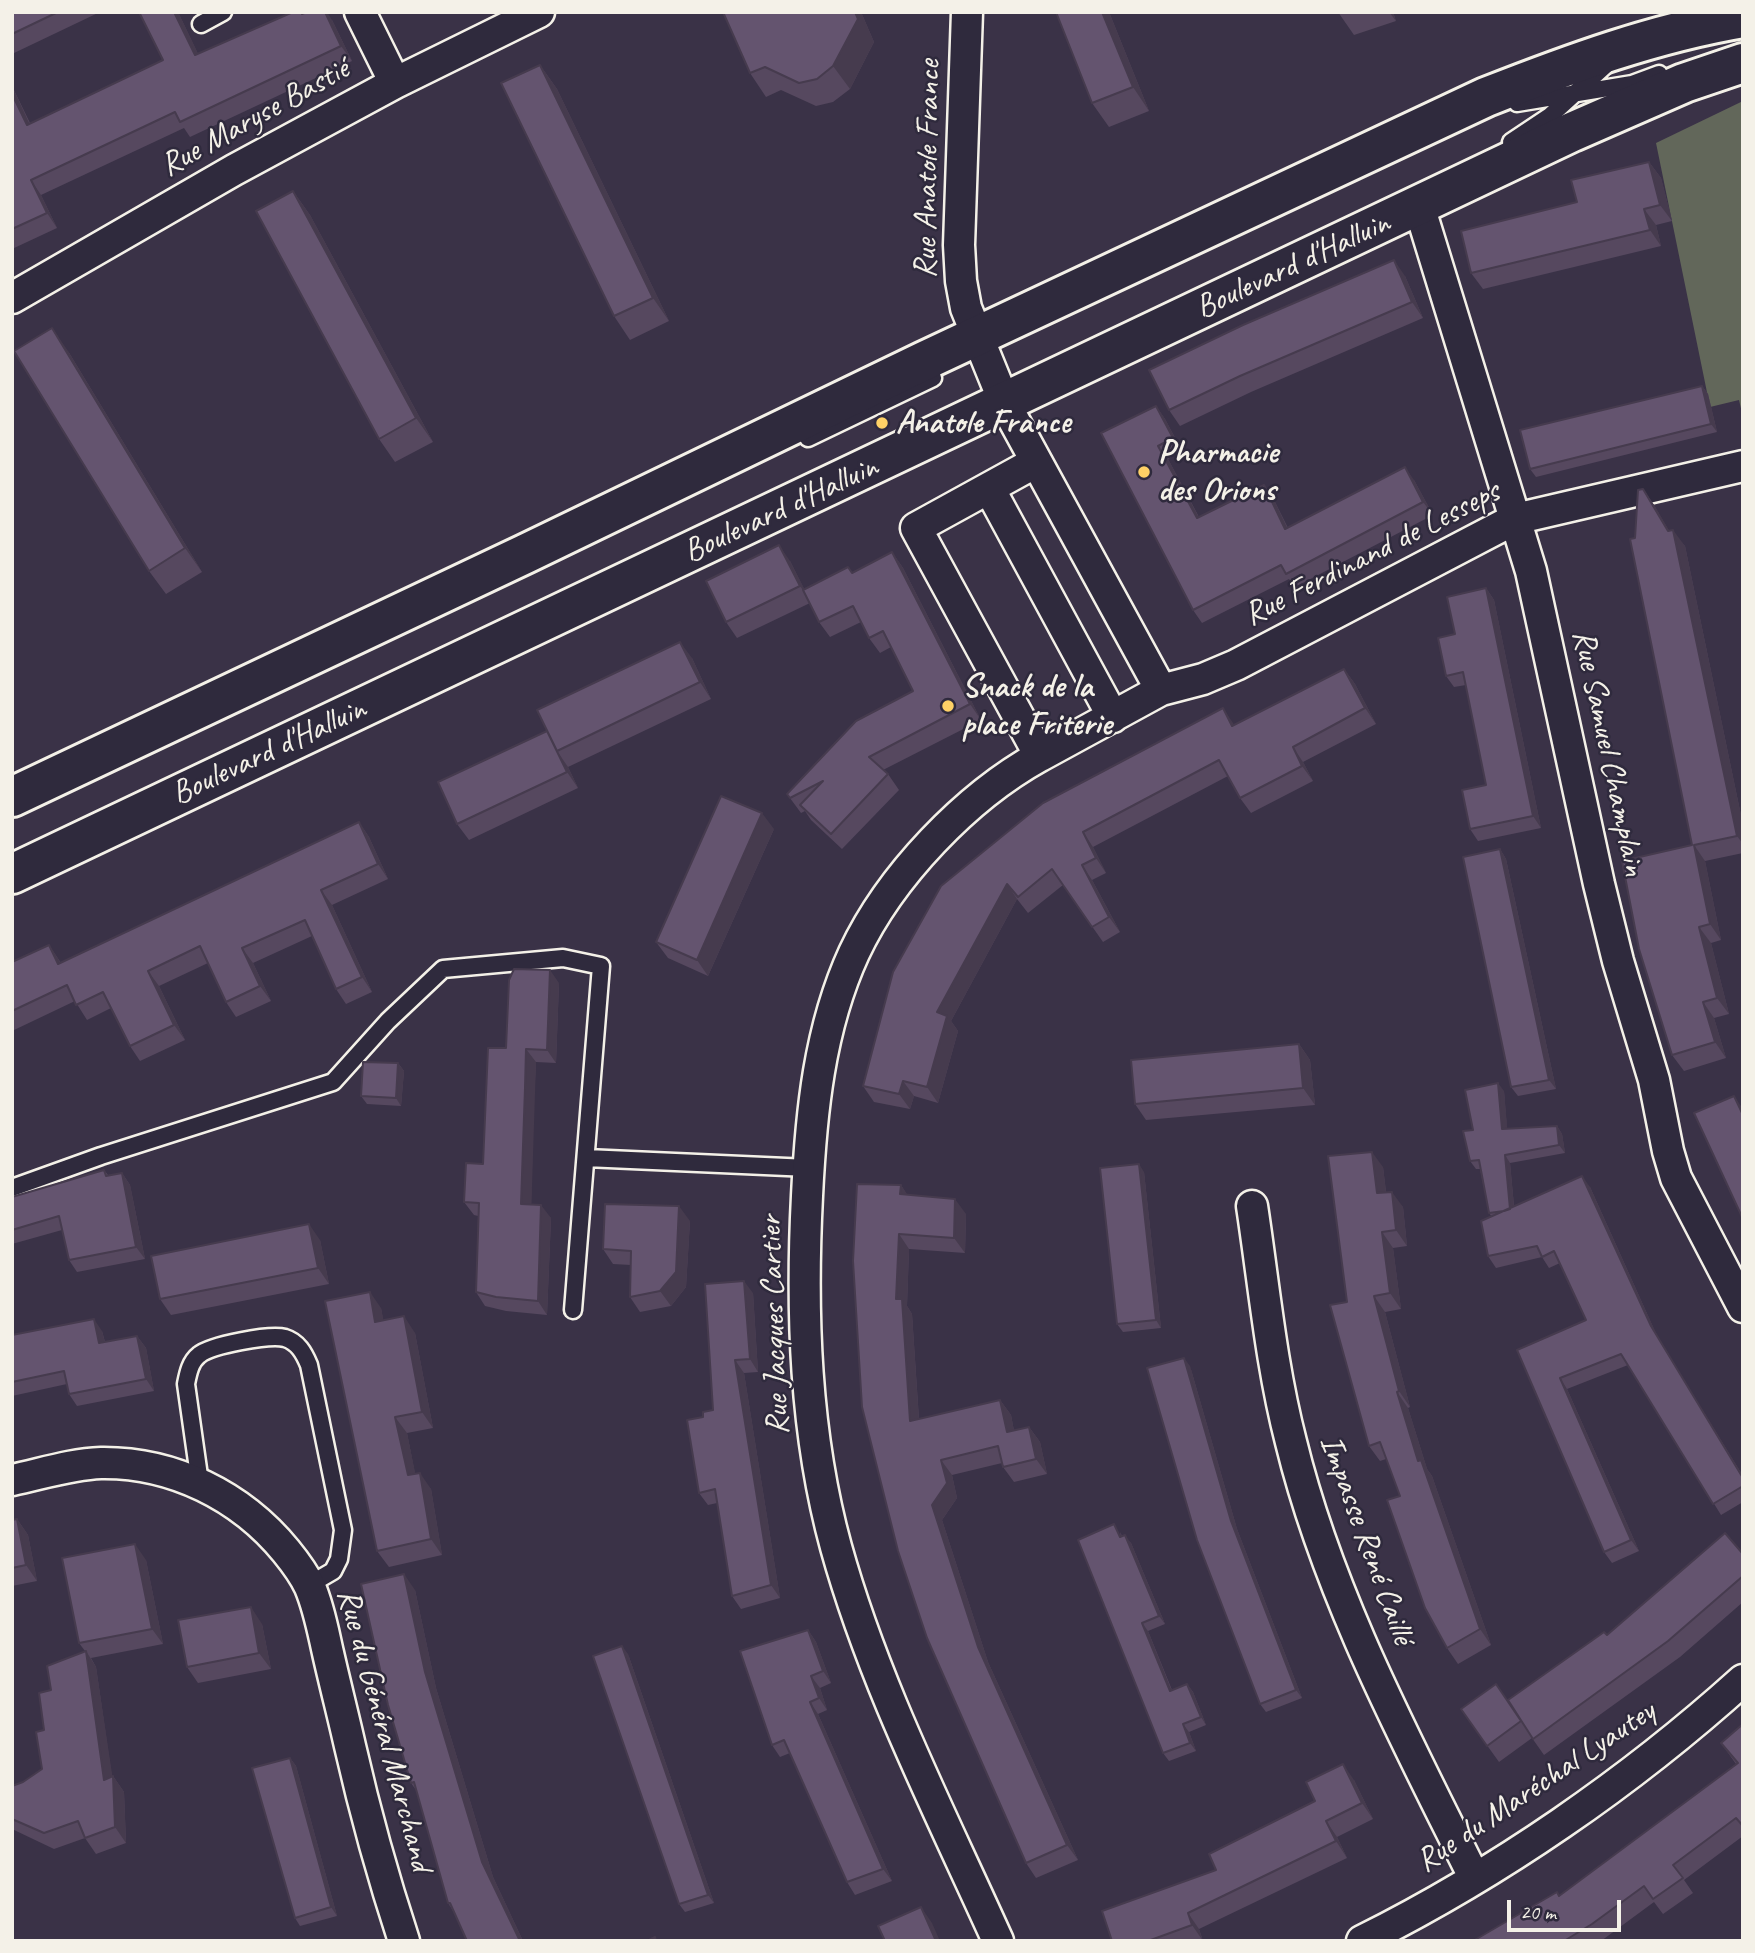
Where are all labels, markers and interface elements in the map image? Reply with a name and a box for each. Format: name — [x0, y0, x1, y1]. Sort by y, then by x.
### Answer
street label: Rue Maryse Bastié — [154, 50, 356, 186]
street label: Rue Anatole France — [906, 59, 950, 279]
street label: Boulevard d'Halluin — [1190, 204, 1396, 328]
place label: Anatole France — [896, 403, 1070, 443]
marker: Anatole France — [874, 415, 890, 431]
place label: Pharmacie des Orions — [1158, 433, 1278, 511]
street label: Boulevard d'Halluin — [678, 448, 884, 572]
marker: Pharmacie des Orions — [1136, 464, 1152, 480]
street label: Rue Ferdinand de Lesseps — [1238, 472, 1506, 636]
street label: Rue Samuel Champlain — [1563, 626, 1653, 880]
place label: Snack de la place Friterie — [962, 667, 1112, 745]
street label: Boulevard d'Halluin — [166, 690, 372, 814]
marker: Snack de la place Friterie — [940, 698, 956, 714]
street label: Rue Jacques Cartier — [751, 1215, 799, 1435]
street label: Impasse René Caillé — [1310, 1430, 1422, 1650]
street label: Rue du Général Marchand — [327, 1585, 441, 1875]
street label: Rue du Maréchal Lyautey — [1409, 1692, 1663, 1882]
scale bar — [1510, 1886, 1624, 1930]
text: 20 m — [1520, 1899, 1556, 1925]

